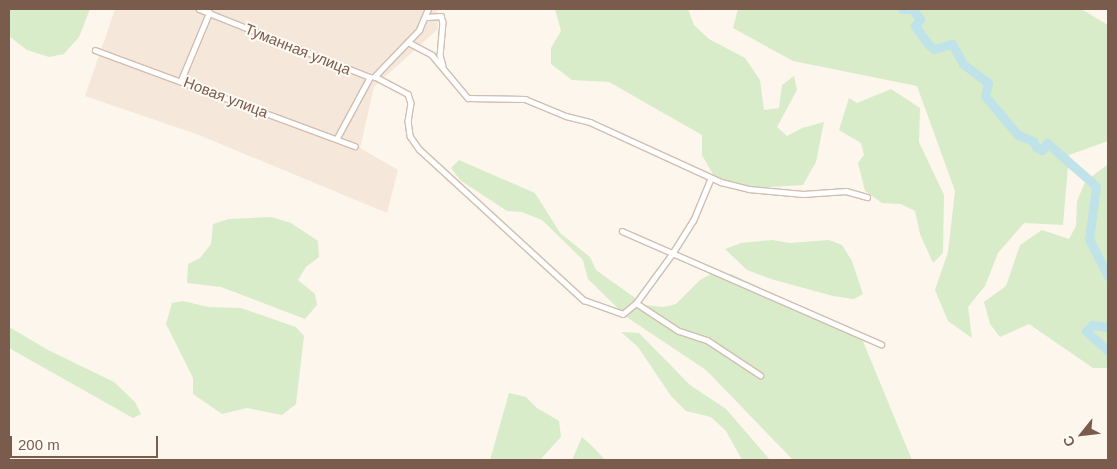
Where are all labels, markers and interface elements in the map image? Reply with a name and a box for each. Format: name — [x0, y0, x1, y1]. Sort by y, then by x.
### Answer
street label: Туманная улица — [242, 20, 354, 78]
street label: Новая улица — [181, 73, 271, 121]
north arrow — [1057, 409, 1107, 459]
scale bar — [12, 426, 160, 458]
text: С — [1059, 433, 1078, 450]
text: 200 m — [18, 436, 60, 453]

